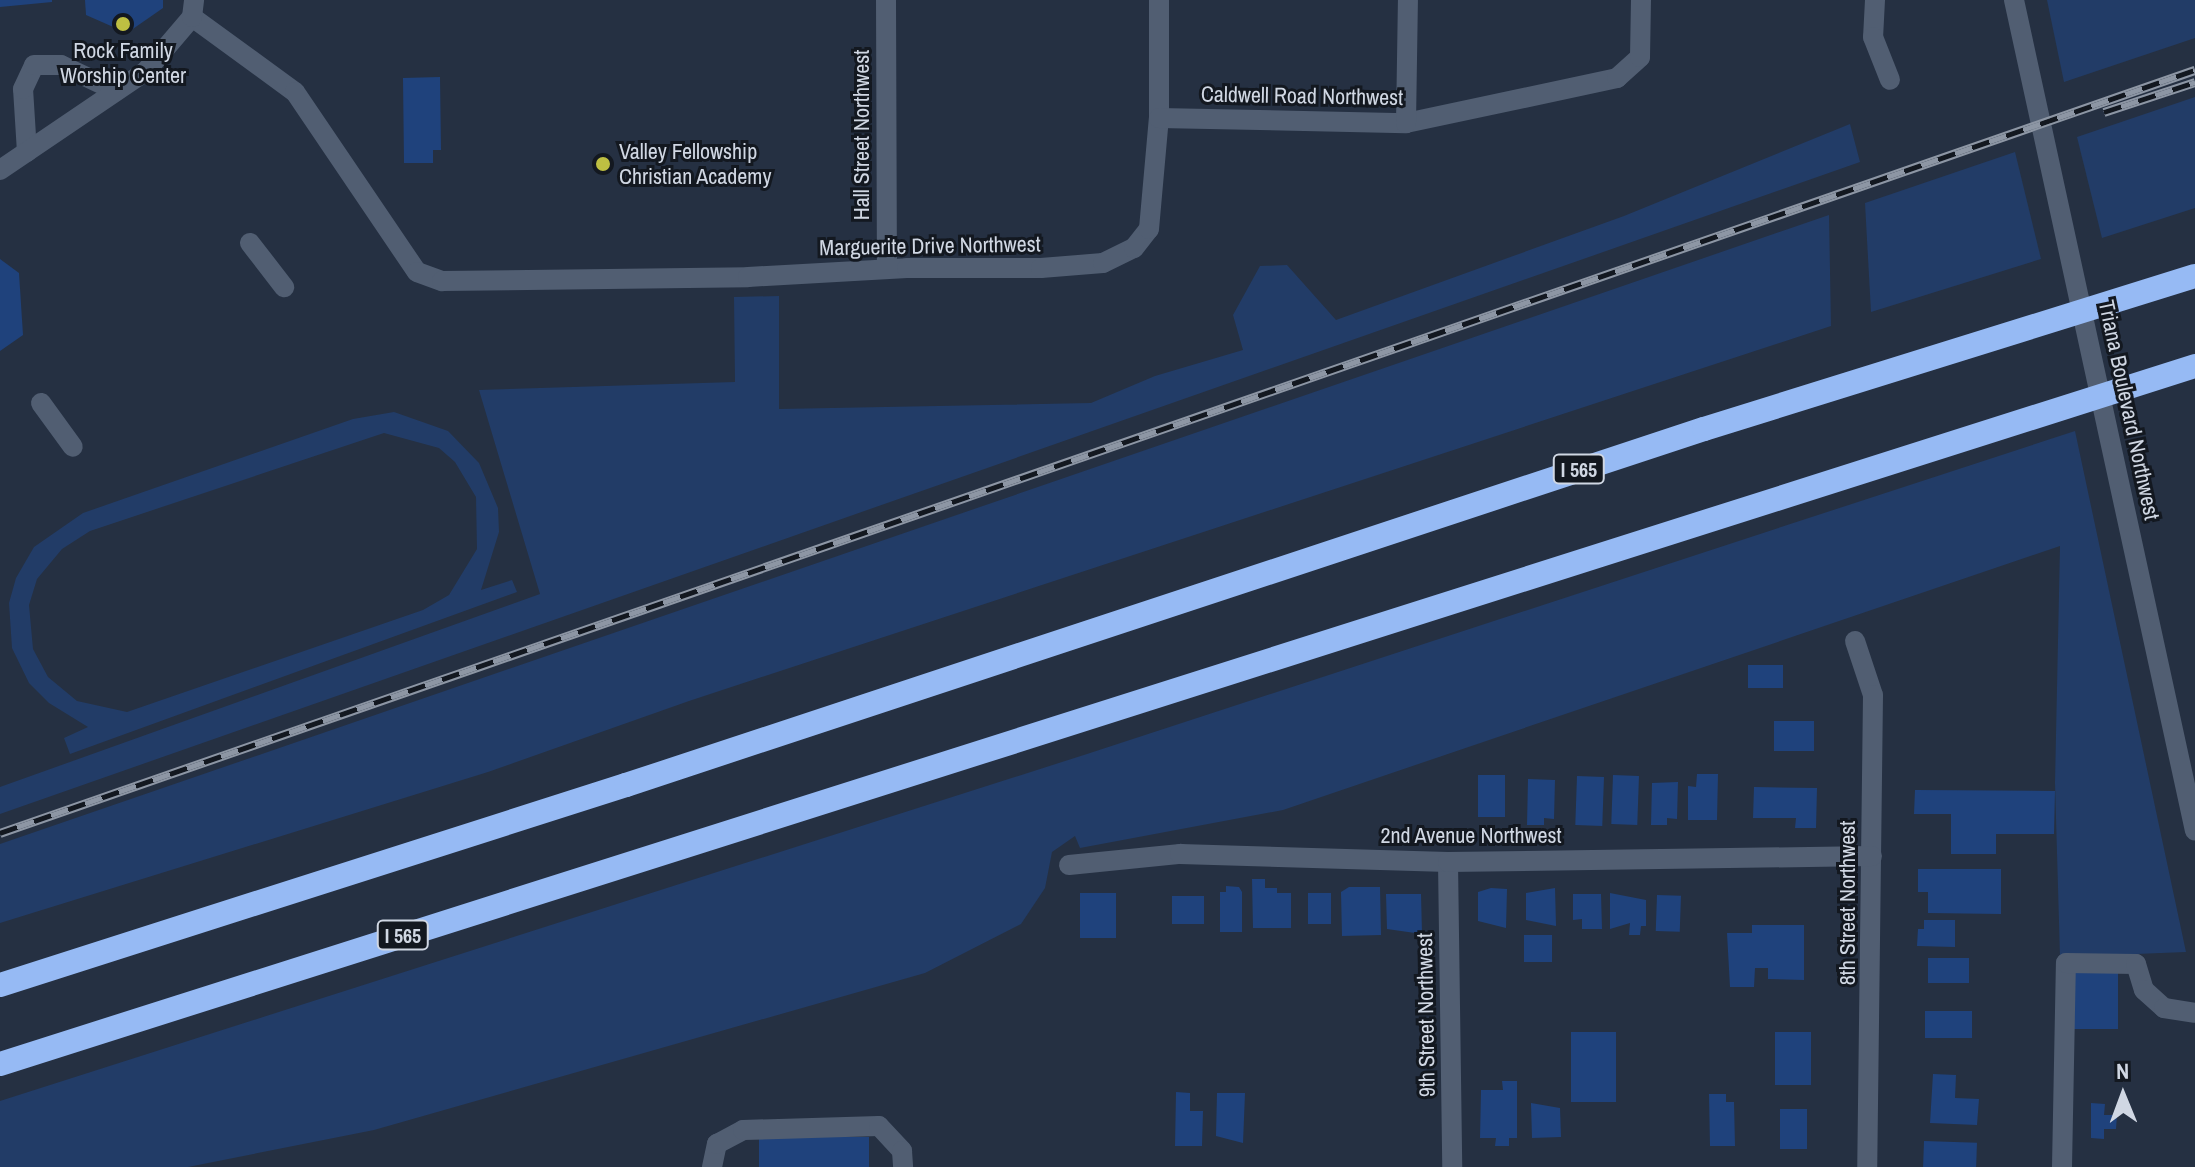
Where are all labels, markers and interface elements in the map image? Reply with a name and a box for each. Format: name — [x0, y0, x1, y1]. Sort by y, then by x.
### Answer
marker: Rock Family Worship Center — [114, 15, 132, 33]
place label: Rock Family Worship Center — [60, 37, 186, 88]
street label: Hall Street Northwest — [849, 50, 875, 220]
street label: Caldwell Road Northwest — [1201, 81, 1403, 111]
place label: Valley Fellowship Christian Academy — [619, 138, 772, 190]
marker: Valley Fellowship Christian Academy — [594, 155, 612, 173]
street label: Marguerite Drive Northwest — [819, 231, 1041, 261]
street label: Triana Boulevard Northwest — [2093, 298, 2165, 522]
road number: I 565 — [1551, 453, 1607, 485]
street label: 8th Street Northwest — [1835, 821, 1861, 985]
street label: 2nd Avenue Northwest — [1380, 823, 1562, 849]
road number: I 565 — [375, 919, 431, 951]
street label: 9th Street Northwest — [1411, 933, 1441, 1097]
north arrow — [2083, 1055, 2163, 1135]
text: N — [2116, 1056, 2129, 1086]

